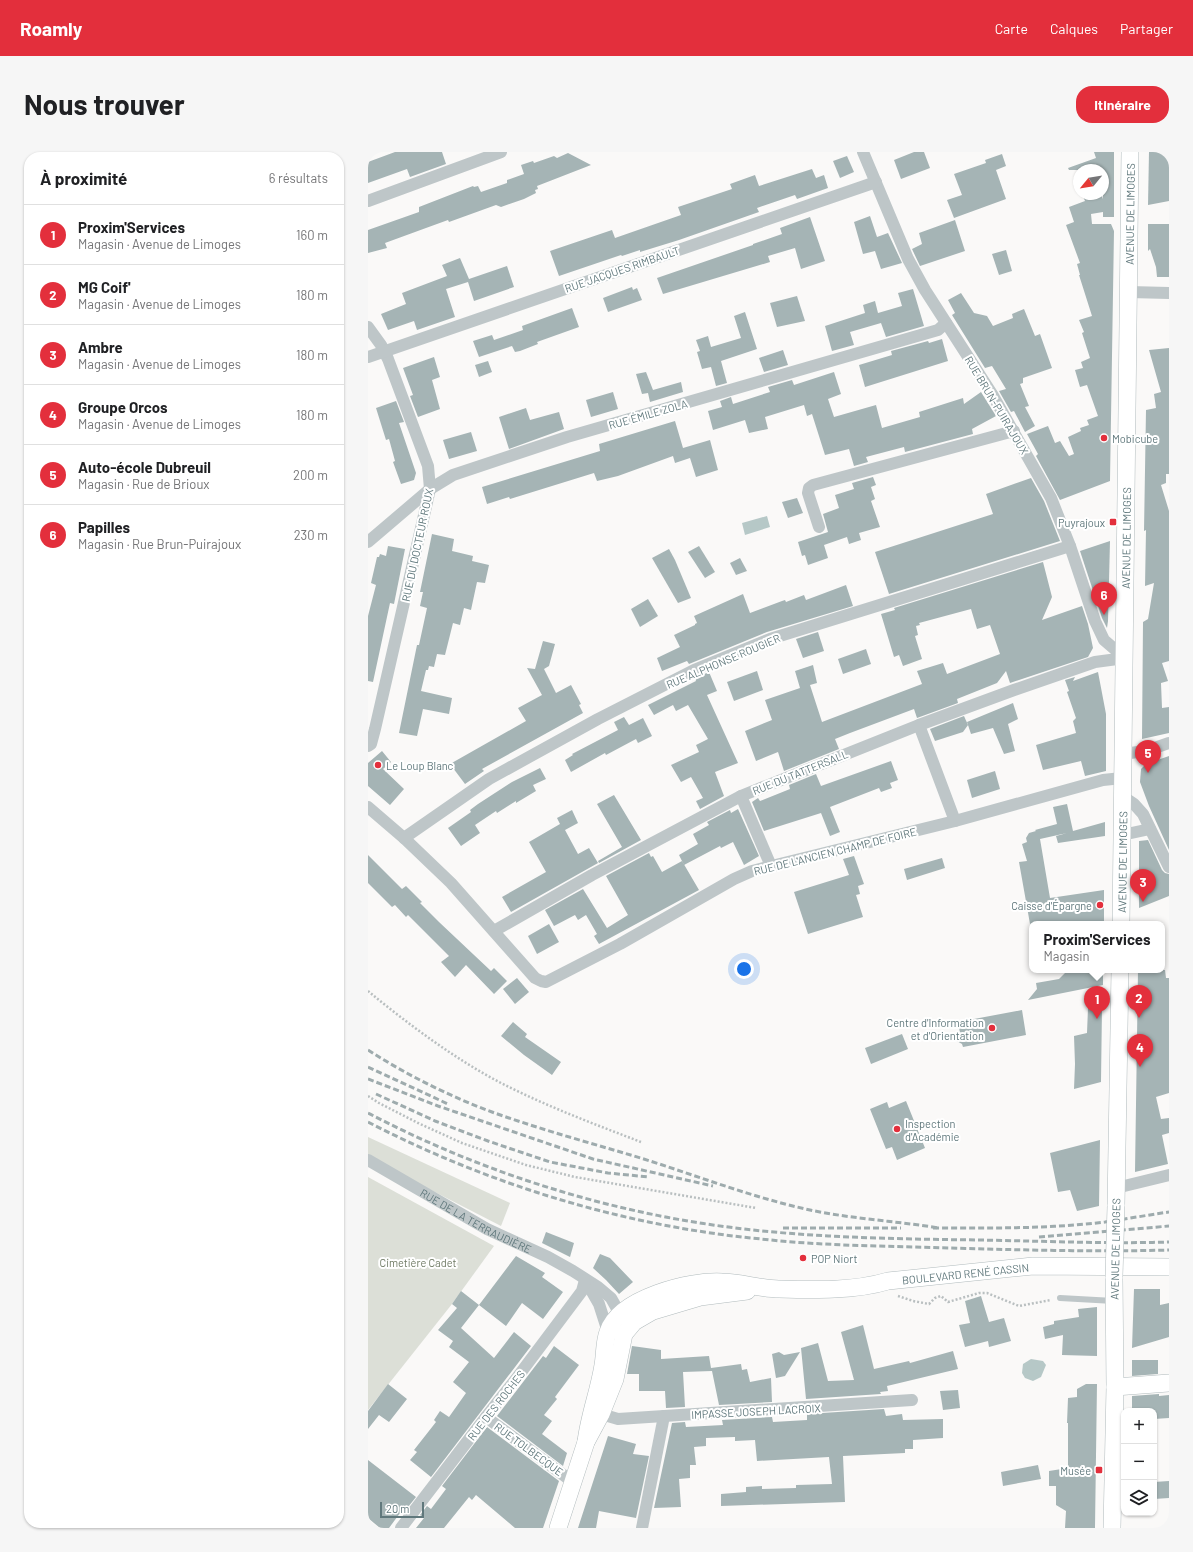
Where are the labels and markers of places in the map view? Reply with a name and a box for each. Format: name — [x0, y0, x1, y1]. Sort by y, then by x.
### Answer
place label: Mobicube — [1112, 432, 1158, 445]
marker: Mobicube — [1099, 433, 1109, 443]
place label: Puyrajoux — [1058, 516, 1105, 529]
marker: Puyrajoux — [1108, 517, 1118, 527]
pin: 6 — [1091, 582, 1117, 615]
pin: 5 — [1135, 740, 1161, 773]
place label: Le Loup Blanc — [386, 759, 454, 772]
marker: Le Loup Blanc — [373, 760, 383, 770]
pin: 3 — [1130, 869, 1156, 902]
place label: Caisse d'Épargne — [1011, 899, 1092, 912]
marker: Caisse d'Épargne — [1095, 900, 1105, 910]
pin: 2 — [1126, 985, 1152, 1018]
pin: 1 — [1084, 986, 1110, 1019]
place label: Centre d'Information et d'Orientation — [886, 1016, 984, 1042]
marker: Centre d'Information et d'Orientation — [987, 1023, 997, 1033]
pin: 4 — [1127, 1034, 1153, 1067]
place label: Inspection d'Académie — [905, 1117, 959, 1143]
marker: Inspection d'Académie — [892, 1124, 902, 1134]
place label: POP Niort — [811, 1252, 857, 1265]
marker: POP Niort — [798, 1253, 808, 1263]
place label: Musée — [1060, 1464, 1091, 1477]
marker: Musée — [1094, 1465, 1104, 1475]

